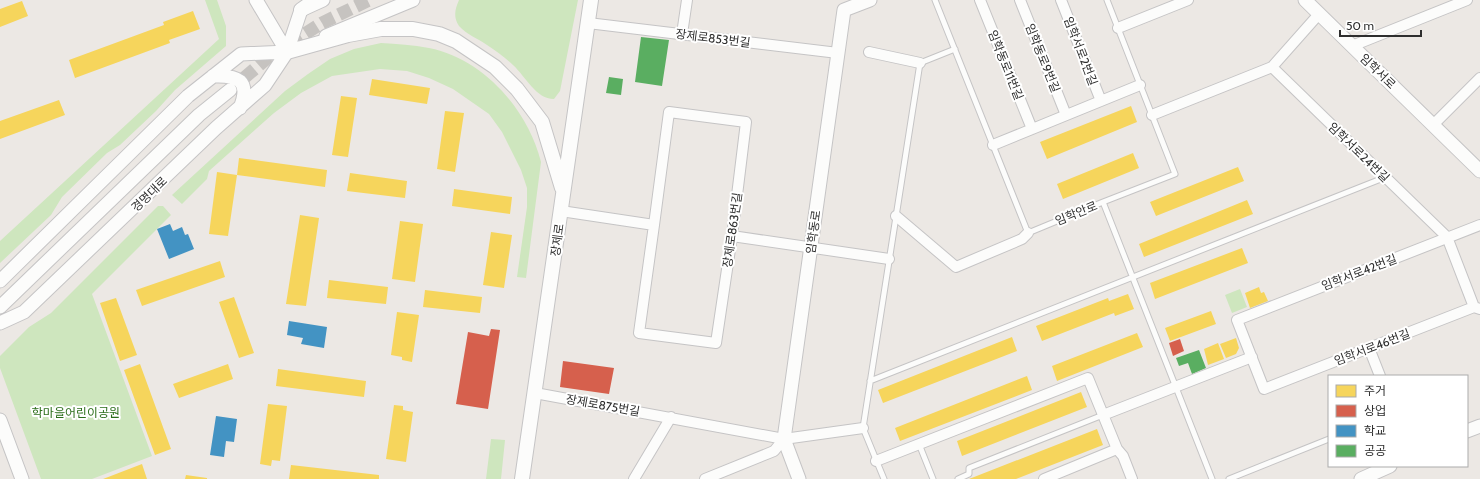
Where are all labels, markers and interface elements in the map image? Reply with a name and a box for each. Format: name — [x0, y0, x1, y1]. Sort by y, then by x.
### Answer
scale bar — [1340, 12, 1421, 38]
street label: 임학서로2번길 — [1061, 14, 1101, 88]
text: 50 m — [1346, 18, 1374, 33]
street label: 임학동로9번길 — [1022, 21, 1064, 95]
street label: 장제로853번길 — [675, 26, 751, 50]
street label: 임학동로11번길 — [985, 28, 1027, 102]
street label: 임학서로 — [1357, 50, 1399, 92]
street label: 임학서로24번길 — [1325, 119, 1393, 185]
street label: 경명대로 — [128, 173, 170, 215]
street label: 장제로863번길 — [719, 191, 745, 269]
street label: 임학안로 — [1053, 198, 1099, 228]
street label: 임학동로 — [802, 209, 824, 255]
street label: 장제로 — [547, 223, 567, 257]
street label: 임학서로42번길 — [1319, 251, 1399, 293]
street label: 임학서로46번길 — [1332, 326, 1412, 368]
legend — [1328, 375, 1468, 467]
text: 주거 — [1364, 383, 1386, 398]
street label: 장제로875번길 — [565, 391, 641, 419]
text: 상업 — [1364, 403, 1386, 418]
park label: 학마을어린이공원 — [32, 405, 120, 420]
text: 학교 — [1364, 423, 1386, 438]
text: 공공 — [1364, 443, 1386, 458]

